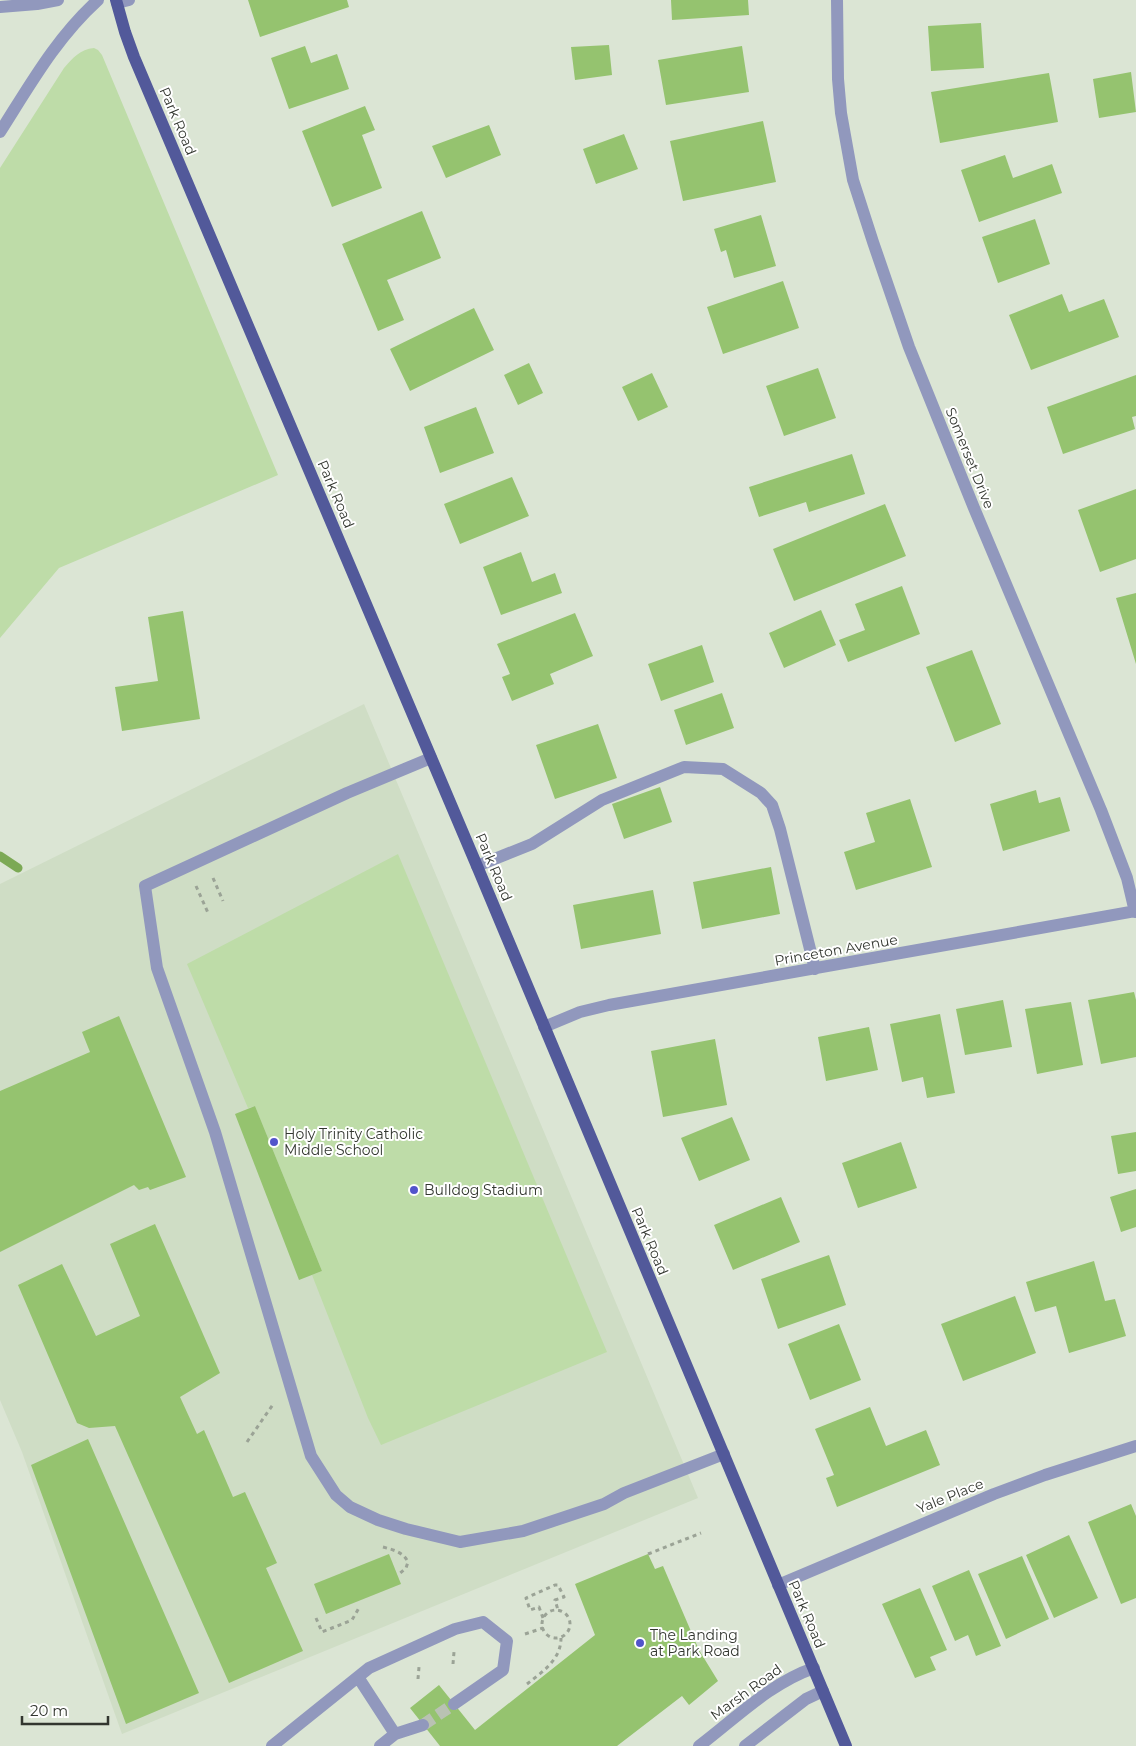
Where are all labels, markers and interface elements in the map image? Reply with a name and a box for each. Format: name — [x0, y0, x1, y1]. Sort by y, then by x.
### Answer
street label: Park Road — [156, 84, 200, 158]
street label: Somerset Drive — [942, 405, 998, 511]
street label: Park Road — [314, 457, 358, 531]
street label: Park Road — [472, 830, 516, 904]
street label: Princeton Avenue — [773, 930, 899, 970]
place label: Holy Trinity Catholic Middle School — [284, 1125, 423, 1159]
marker: Holy Trinity Catholic Middle School — [268, 1136, 280, 1148]
place label: Bulldog Stadium — [424, 1181, 543, 1199]
marker: Bulldog Stadium — [408, 1184, 420, 1196]
street label: Park Road — [628, 1204, 672, 1278]
street label: Yale Place — [914, 1474, 986, 1518]
street label: Park Road — [785, 1577, 829, 1651]
place label: The Landing at Park Road — [650, 1626, 740, 1660]
marker: The Landing at Park Road — [634, 1637, 646, 1649]
street label: Marsh Road — [707, 1660, 785, 1724]
scale bar — [22, 1694, 109, 1726]
text: 20 m — [30, 1701, 68, 1720]

